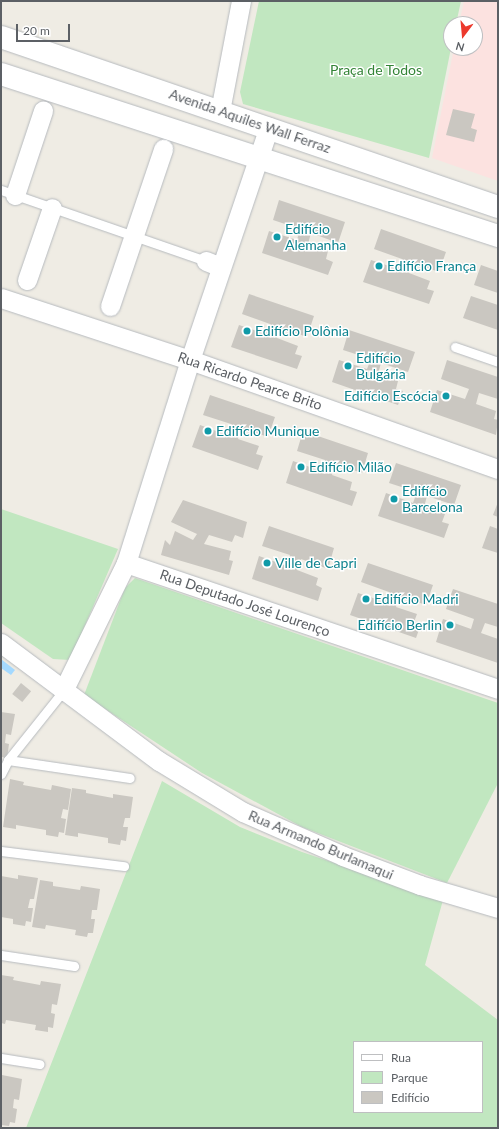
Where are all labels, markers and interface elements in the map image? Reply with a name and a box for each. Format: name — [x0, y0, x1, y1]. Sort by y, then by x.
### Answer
scale bar — [18, 16, 72, 42]
north arrow — [443, 16, 483, 56]
text: 20 m — [23, 23, 50, 38]
text: N — [454, 40, 466, 54]
park label: Praça de Todos — [330, 62, 422, 78]
street label: Avenida Aquiles Wall Ferraz — [167, 85, 333, 157]
place label: Edifício Alemanha — [285, 221, 346, 254]
marker: Edifício Alemanha — [272, 232, 282, 242]
place label: Edifício França — [387, 258, 476, 274]
marker: Edifício França — [374, 261, 384, 271]
place label: Edifício Polônia — [255, 323, 349, 339]
marker: Edifício Polônia — [242, 326, 252, 336]
street label: Rua Ricardo Pearce Brito — [176, 348, 324, 414]
place label: Edifício Bulgária — [356, 350, 406, 382]
marker: Edifício Bulgária — [343, 361, 353, 371]
place label: Edifício Escócia — [344, 388, 438, 404]
marker: Edifício Escócia — [441, 391, 451, 401]
place label: Edifício Munique — [216, 423, 319, 439]
marker: Edifício Munique — [203, 426, 213, 436]
place label: Edifício Milão — [309, 459, 392, 475]
marker: Edifício Milão — [296, 462, 306, 472]
place label: Edifício Barcelona — [402, 483, 463, 516]
marker: Edifício Barcelona — [389, 494, 399, 504]
place label: Ville de Capri — [275, 555, 357, 571]
marker: Ville de Capri — [262, 558, 272, 568]
street label: Rua Deputado José Lourenço — [157, 566, 333, 640]
place label: Edifício Madri — [374, 591, 459, 607]
marker: Edifício Madri — [361, 594, 371, 604]
place label: Edifício Berlin — [358, 617, 442, 633]
marker: Edifício Berlin — [445, 620, 455, 630]
street label: Rua Armando Burlamaqui — [246, 807, 396, 883]
legend — [353, 1041, 483, 1113]
text: Rua — [391, 1050, 411, 1065]
text: Parque — [391, 1070, 428, 1085]
text: Edifício — [391, 1090, 430, 1105]

